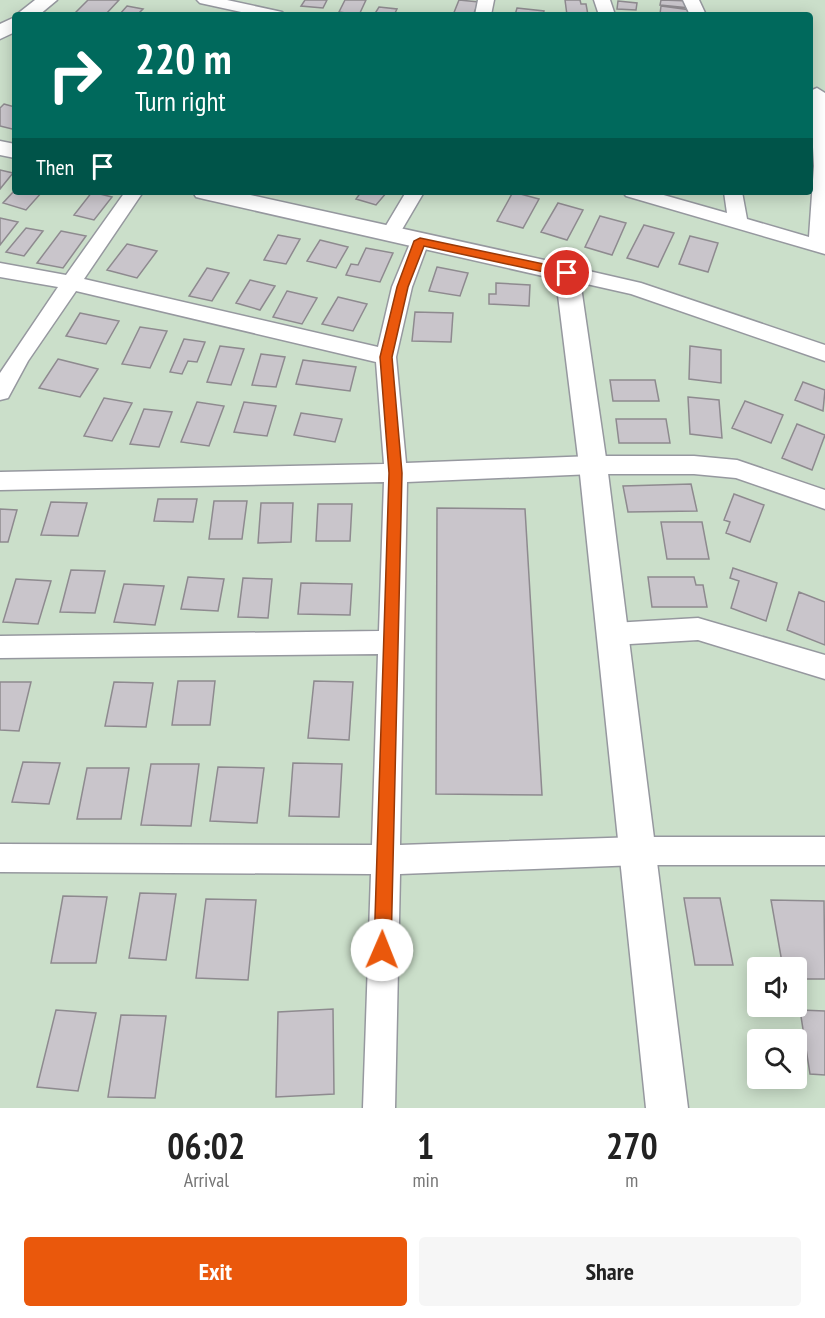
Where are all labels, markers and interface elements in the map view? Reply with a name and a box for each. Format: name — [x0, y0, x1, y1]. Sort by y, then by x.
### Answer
text: 220 m — [135, 31, 232, 86]
icon: right — [36, 36, 114, 114]
text: Turn right — [135, 84, 226, 118]
icon: arrive — [86, 150, 119, 183]
text: Then — [36, 153, 74, 181]
pin — [541, 247, 592, 298]
icon: arrive — [550, 256, 583, 289]
position arrow — [350, 918, 414, 982]
map controls — [747, 957, 807, 1089]
button: sound — [747, 957, 807, 1017]
button: search — [747, 1029, 807, 1089]
text: 06:02 — [167, 1122, 245, 1169]
text: 1 — [417, 1122, 434, 1169]
text: 270 — [606, 1122, 658, 1169]
text: Arrival — [184, 1167, 229, 1193]
text: min — [413, 1167, 439, 1193]
text: m — [625, 1167, 638, 1193]
button: Exit — [24, 1237, 407, 1306]
button: Share — [419, 1237, 801, 1306]

